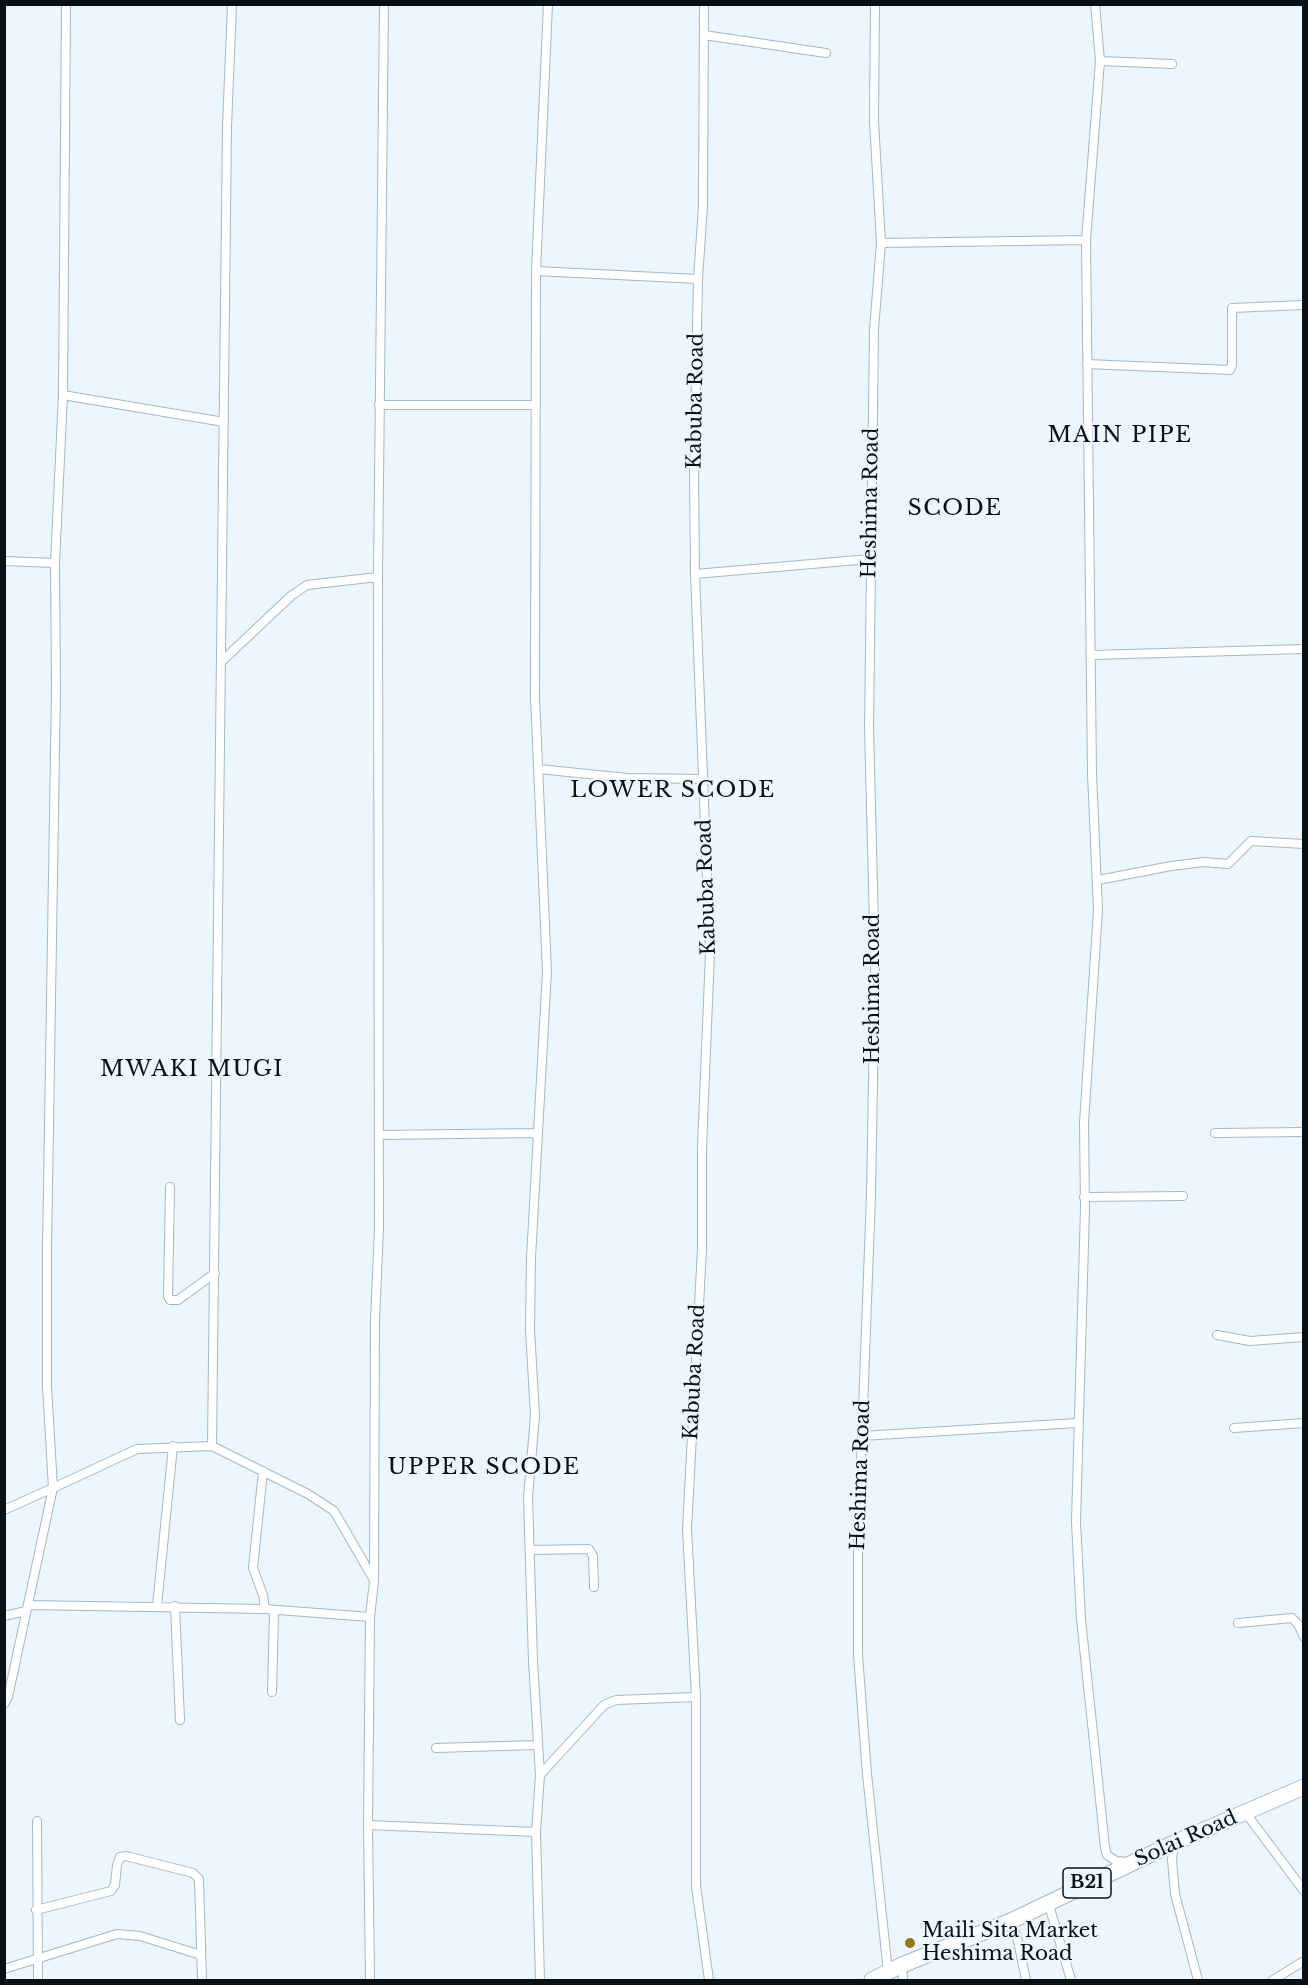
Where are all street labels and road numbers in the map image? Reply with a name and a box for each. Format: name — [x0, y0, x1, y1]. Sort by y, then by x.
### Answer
street label: Kabuba Road — [683, 333, 709, 469]
street label: Heshima Road — [858, 427, 884, 579]
street label: Kabuba Road — [693, 818, 721, 956]
street label: Heshima Road — [861, 914, 885, 1064]
street label: Kabuba Road — [679, 1303, 711, 1441]
street label: Heshima Road — [846, 1399, 876, 1551]
street label: Solai Road — [1131, 1806, 1241, 1872]
road number: B21 — [1063, 1868, 1111, 1898]

